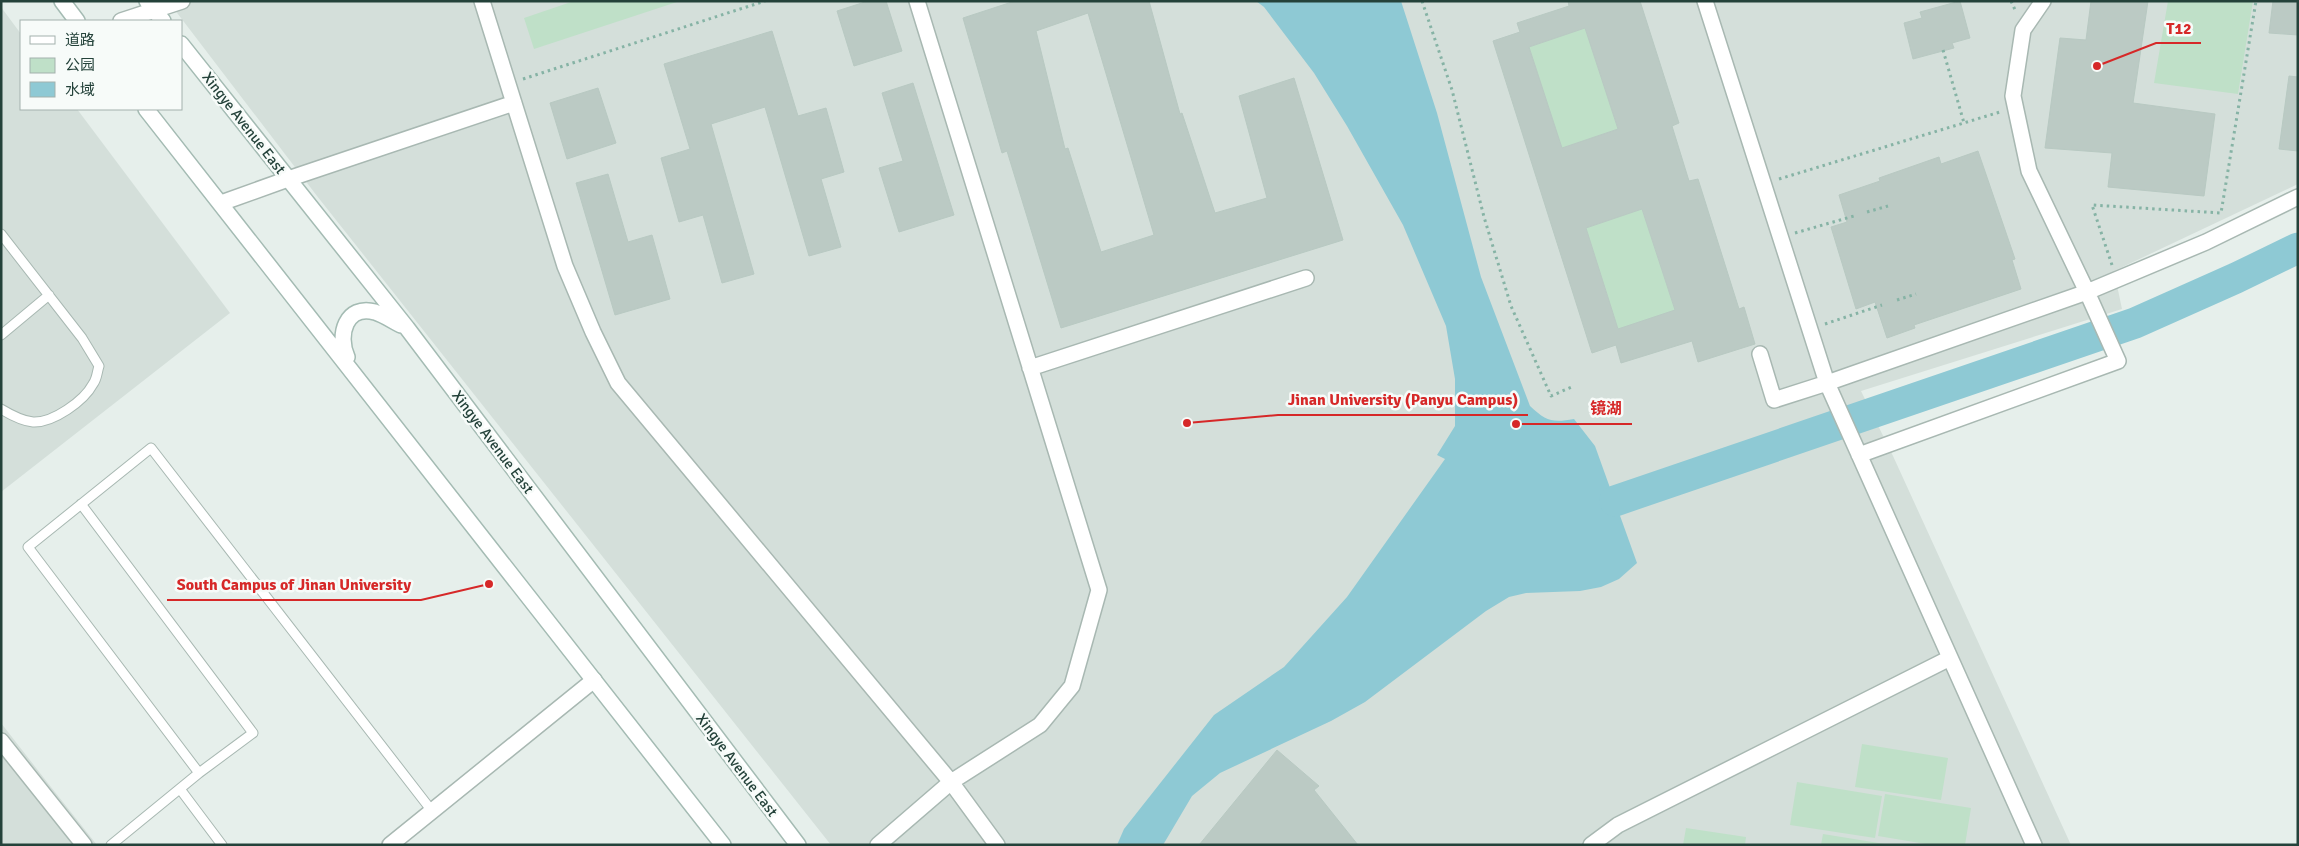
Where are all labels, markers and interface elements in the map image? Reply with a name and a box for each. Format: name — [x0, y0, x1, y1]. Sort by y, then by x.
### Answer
callout: T12 — [2156, 12, 2201, 43]
text: T12 — [2166, 19, 2192, 39]
legend — [20, 20, 182, 110]
text: 道路 — [65, 31, 95, 49]
text: 公园 — [65, 56, 95, 74]
street label: Xingye Avenue East — [199, 68, 289, 178]
text: 水域 — [65, 81, 95, 99]
callout: Jinan University (Panyu Campus) — [1278, 384, 1528, 415]
street label: Xingye Avenue East — [448, 387, 538, 497]
text: Jinan University (Panyu Campus) — [1288, 390, 1518, 410]
callout: 镜湖 — [1580, 393, 1632, 424]
text: 镜湖 — [1590, 399, 1622, 419]
callout: South Campus of Jinan University — [167, 569, 421, 600]
text: South Campus of Jinan University — [177, 575, 411, 595]
street label: Xingye Avenue East — [692, 710, 782, 820]

